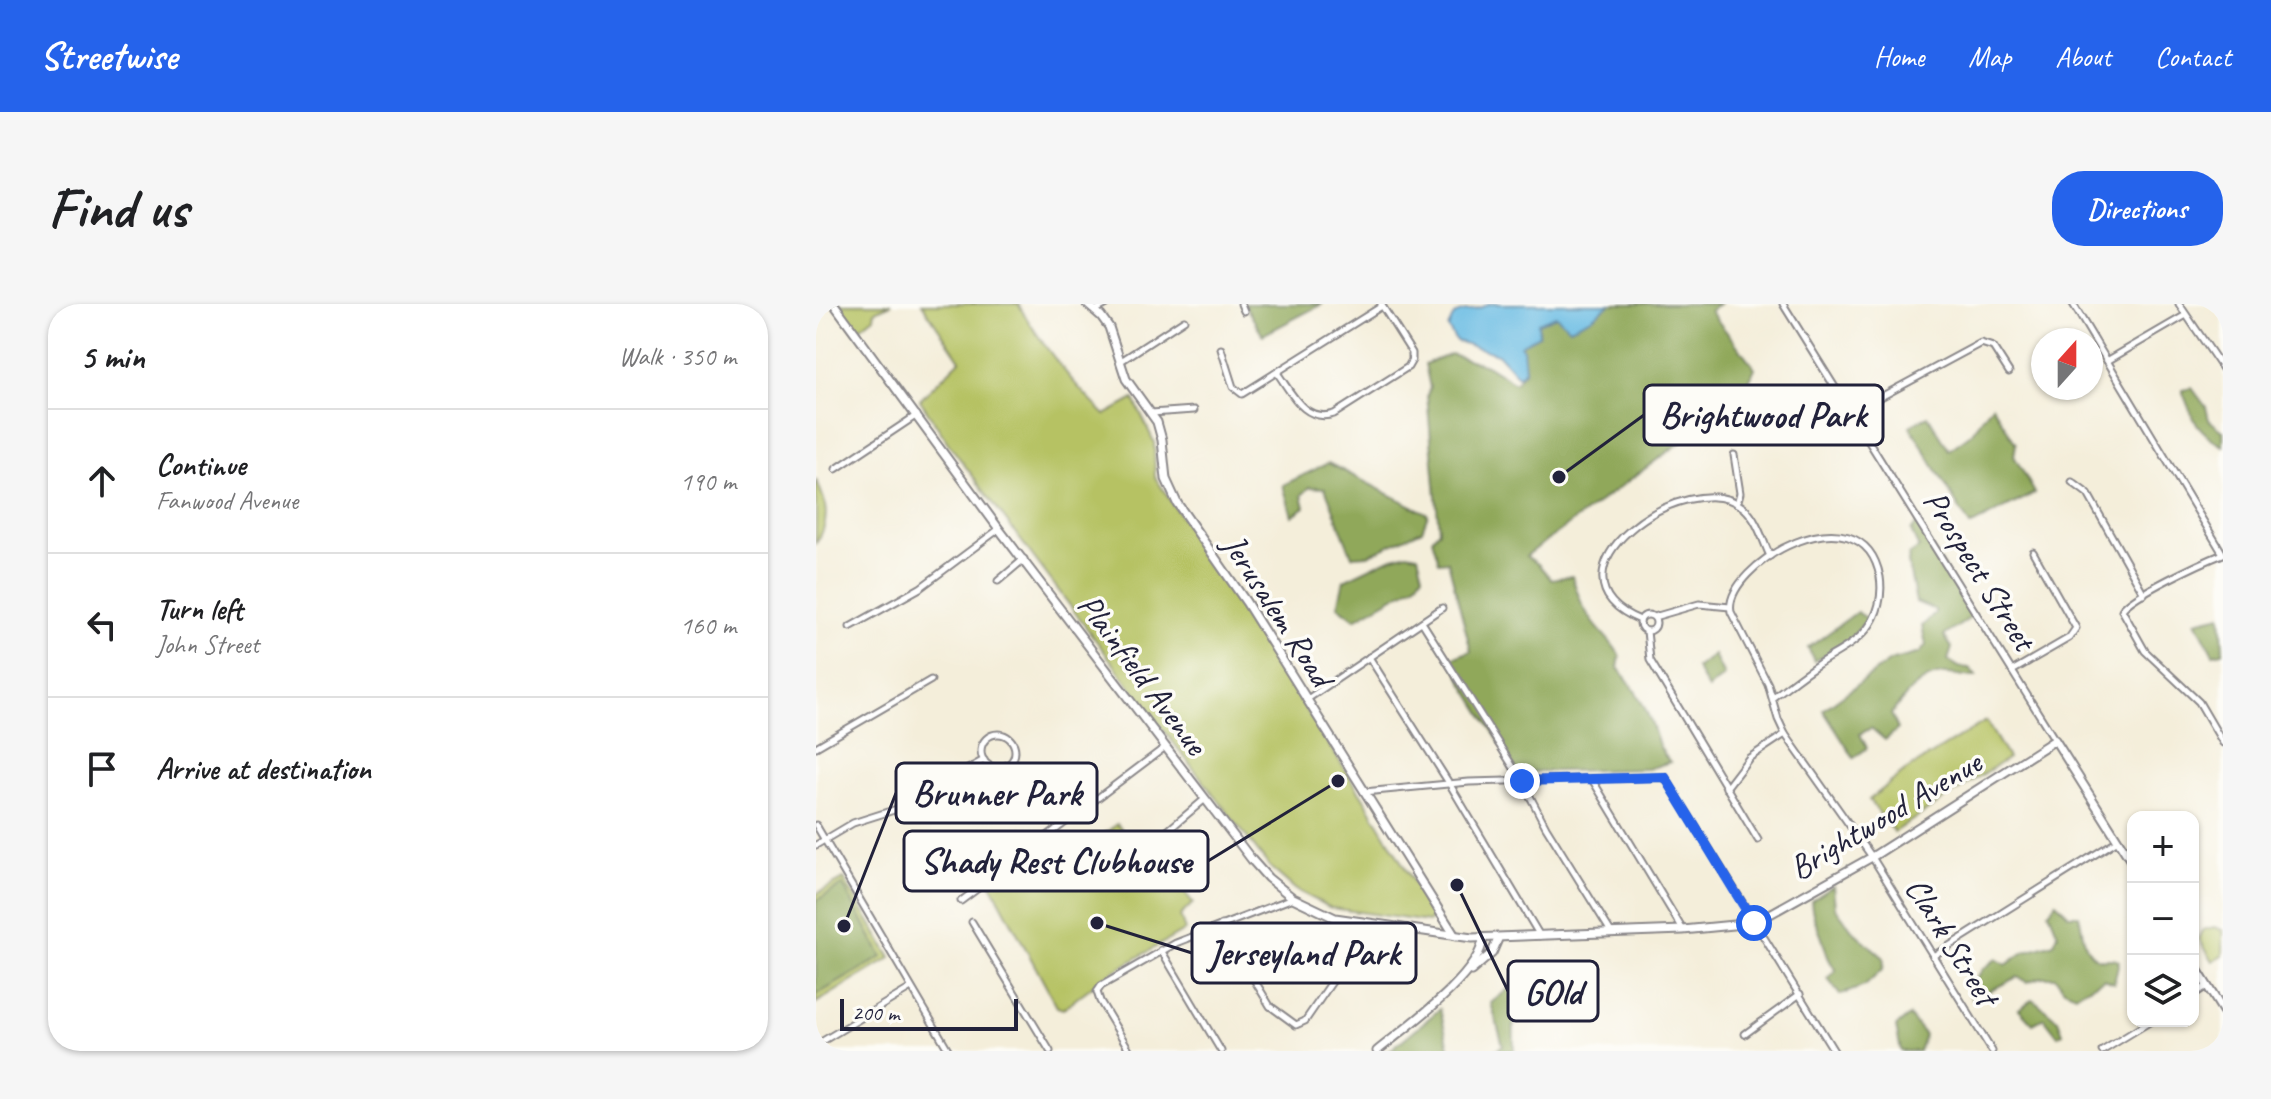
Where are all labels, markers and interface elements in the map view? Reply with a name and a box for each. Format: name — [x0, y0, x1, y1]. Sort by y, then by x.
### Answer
text: Streetwise — [40, 33, 177, 80]
text: Home — [1874, 39, 1924, 74]
text: Map — [1968, 39, 2011, 74]
text: About — [2055, 39, 2111, 74]
text: Contact — [2155, 39, 2231, 74]
button: Directions — [2052, 171, 2223, 246]
text: Find us — [48, 173, 188, 244]
north arrow — [2031, 328, 2103, 400]
text: 5 min — [80, 335, 145, 378]
text: Walk · 350 m — [619, 340, 736, 373]
callout: Brightwood Park — [1644, 385, 1883, 445]
text: Brightwood Park — [1660, 392, 1870, 438]
text: Continue — [156, 446, 246, 484]
icon: ahead — [80, 459, 124, 503]
text: 190 m — [680, 465, 736, 498]
street label: Prospect Street — [1914, 482, 2048, 661]
text: Fanwood Avenue — [156, 484, 298, 517]
street label: Jerusalem Road — [1212, 524, 1346, 699]
street label: Plainfield Avenue — [1068, 585, 1219, 765]
text: Turn left — [156, 590, 243, 628]
icon: left — [80, 603, 124, 647]
text: 160 m — [680, 609, 736, 642]
text: John Street — [156, 628, 259, 661]
street label: Brightwood Avenue — [1781, 740, 1991, 889]
icon: arrive — [80, 747, 124, 791]
text: Arrive at destination — [156, 750, 371, 788]
callout: Brunner Park — [896, 763, 1097, 823]
route end — [1504, 763, 1540, 799]
text: Brunner Park — [913, 770, 1085, 816]
map controls — [2127, 811, 2199, 1027]
button: + — [2127, 811, 2199, 883]
callout: Shady Rest Clubhouse — [904, 831, 1208, 891]
text: Shady Rest Clubhouse — [920, 838, 1195, 884]
street label: Clark Street — [1896, 869, 2011, 1017]
button: − — [2127, 883, 2199, 955]
route start — [1736, 905, 1772, 941]
callout: Jerseyland Park — [1192, 923, 1416, 983]
text: Jerseyland Park — [1205, 930, 1404, 976]
button: layers — [2127, 955, 2199, 1027]
callout: GOld — [1508, 961, 1598, 1021]
text: GOld — [1524, 969, 1588, 1015]
scale bar — [840, 995, 1018, 1031]
text: 200 m — [852, 999, 899, 1027]

